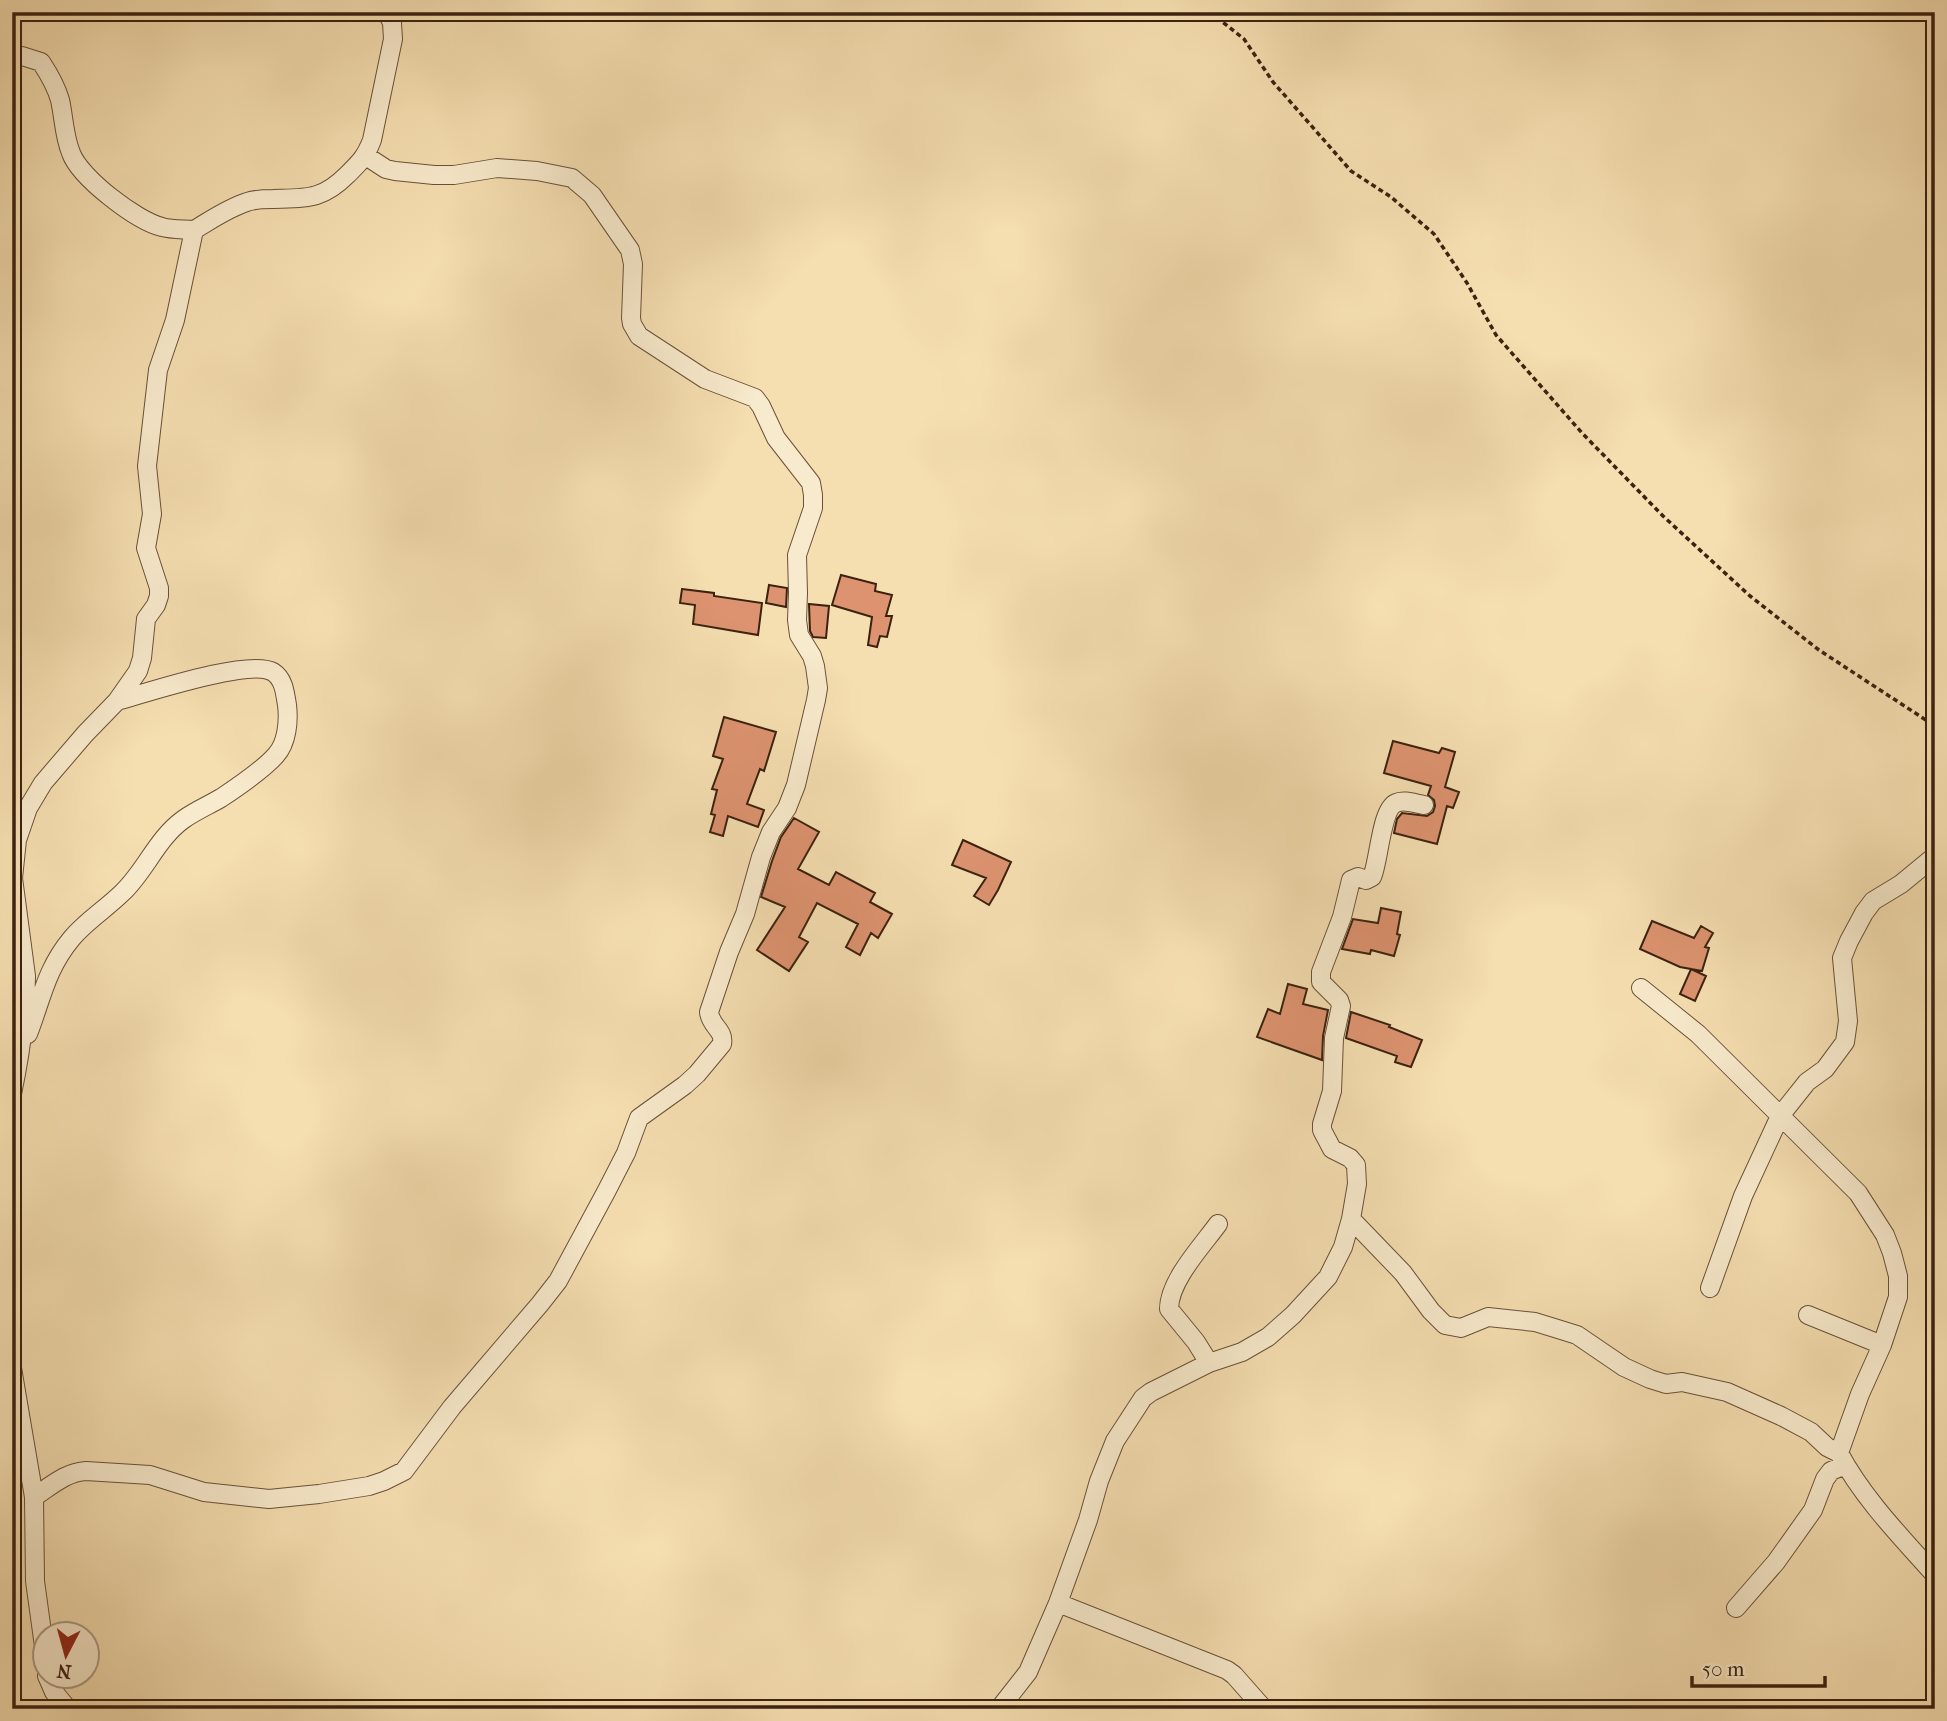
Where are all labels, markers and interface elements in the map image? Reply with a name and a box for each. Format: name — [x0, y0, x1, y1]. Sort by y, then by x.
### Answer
north arrow — [32, 1620, 102, 1690]
scale bar — [1692, 1644, 1825, 1688]
text: 50 m — [1702, 1657, 1745, 1681]
text: N — [55, 1659, 73, 1683]

